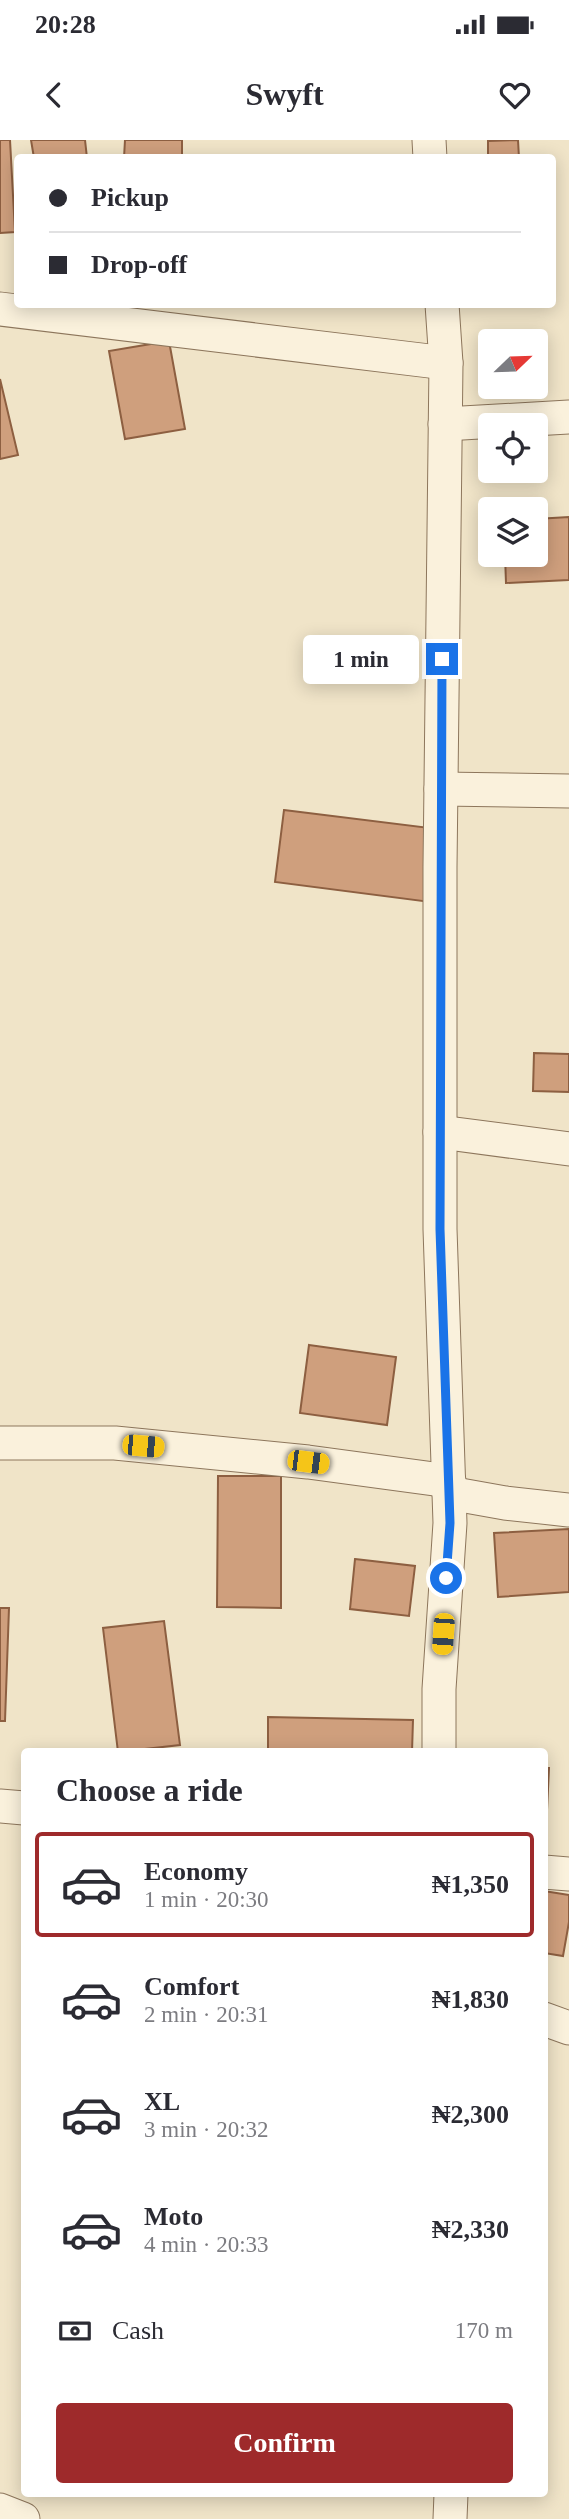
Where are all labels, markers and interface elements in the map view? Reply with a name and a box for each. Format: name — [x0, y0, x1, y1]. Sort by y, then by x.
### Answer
text: 20:28 — [35, 10, 96, 39]
icon: back — [35, 76, 73, 114]
text: Swyft — [245, 76, 324, 112]
icon: heart — [496, 76, 534, 114]
text: Pickup — [91, 183, 169, 212]
text: Drop-off — [91, 250, 187, 279]
north arrow — [478, 329, 548, 399]
map controls — [478, 329, 548, 567]
button: locate — [478, 413, 548, 483]
button: layers — [478, 497, 548, 567]
callout: 1 min — [302, 634, 418, 684]
route end — [426, 643, 458, 675]
text: 1 min — [333, 647, 389, 672]
car — [122, 1434, 165, 1458]
car — [286, 1449, 331, 1475]
route start — [430, 1562, 462, 1594]
car — [432, 1612, 455, 1656]
text: Choose a ride — [56, 1772, 243, 1808]
icon: car — [60, 1853, 123, 1916]
text: Economy — [144, 1857, 248, 1886]
text: ₦1,350 — [432, 1870, 509, 1899]
text: 1 min · 20:30 — [144, 1887, 269, 1912]
icon: car — [60, 1968, 123, 2031]
text: Comfort — [144, 1972, 239, 2001]
text: ₦1,830 — [432, 1985, 509, 2014]
text: 2 min · 20:31 — [144, 2002, 269, 2027]
icon: car — [60, 2083, 123, 2146]
text: XL — [144, 2087, 180, 2116]
text: ₦2,300 — [432, 2100, 509, 2129]
text: 3 min · 20:32 — [144, 2117, 269, 2142]
icon: car — [60, 2198, 123, 2261]
text: Moto — [144, 2202, 203, 2231]
text: ₦2,330 — [432, 2215, 509, 2244]
text: 4 min · 20:33 — [144, 2232, 269, 2257]
icon: cash — [56, 2312, 94, 2350]
text: Cash — [112, 2316, 164, 2345]
text: 170 m — [455, 2318, 513, 2343]
button: Confirm — [56, 2403, 513, 2483]

